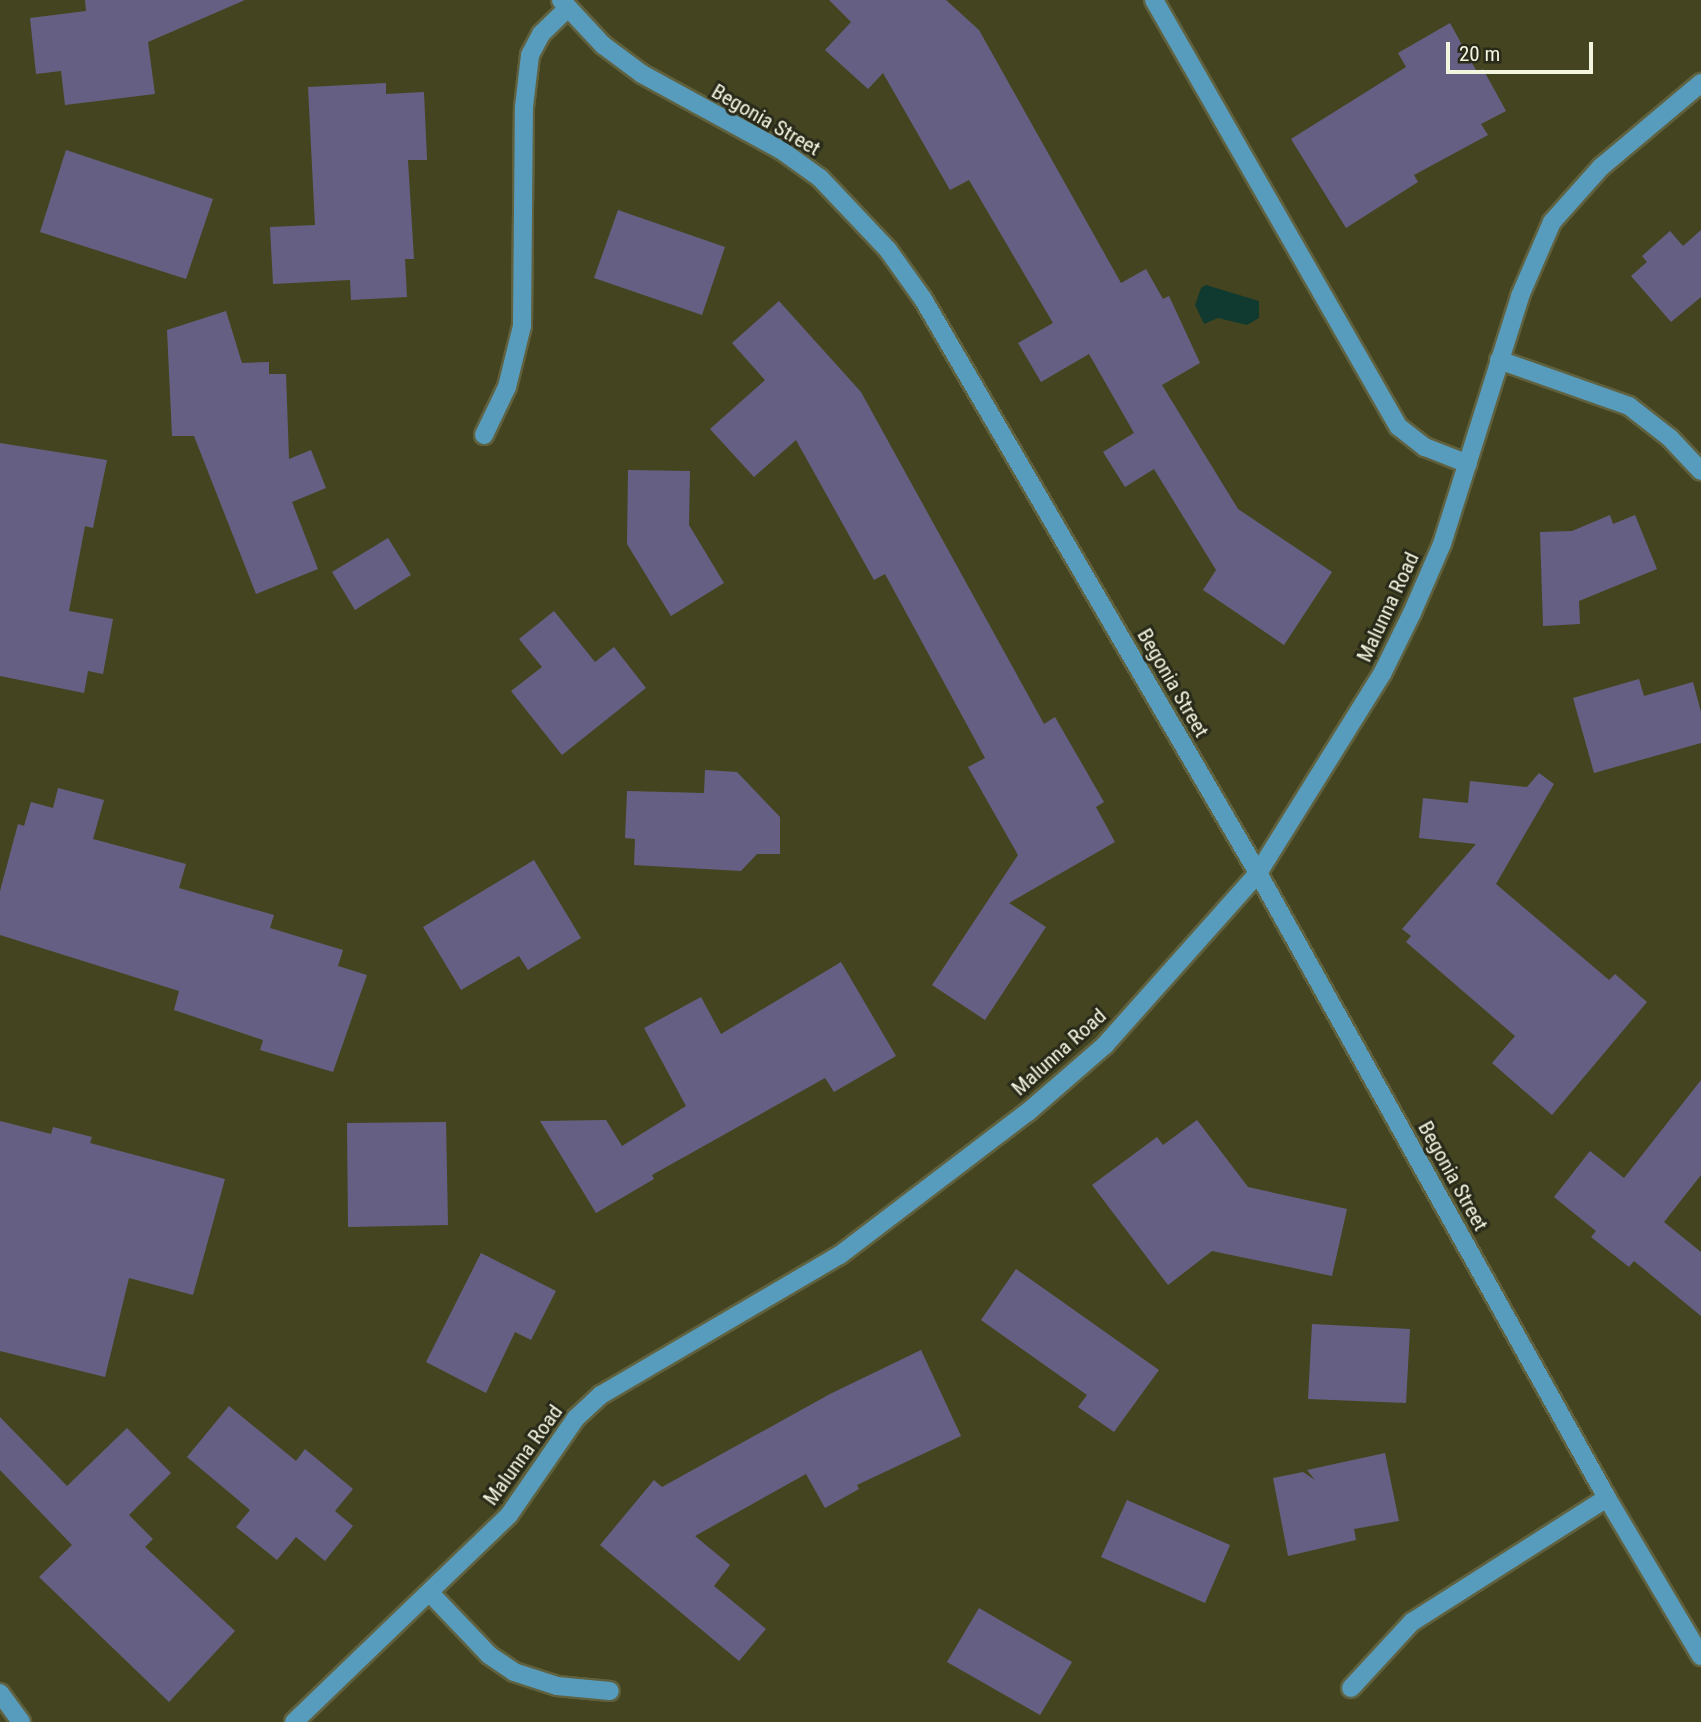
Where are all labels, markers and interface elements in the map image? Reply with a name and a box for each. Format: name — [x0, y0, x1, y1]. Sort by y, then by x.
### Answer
scale bar — [1449, 28, 1596, 72]
text: 20 m — [1459, 42, 1500, 66]
street label: Begonia Street — [707, 79, 825, 161]
street label: Malunna Road — [1352, 548, 1424, 666]
street label: Begonia Street — [1132, 624, 1214, 742]
street label: Malunna Road — [1007, 1003, 1111, 1101]
street label: Begonia Street — [1413, 1117, 1493, 1235]
street label: Malunna Road — [478, 1400, 568, 1510]

